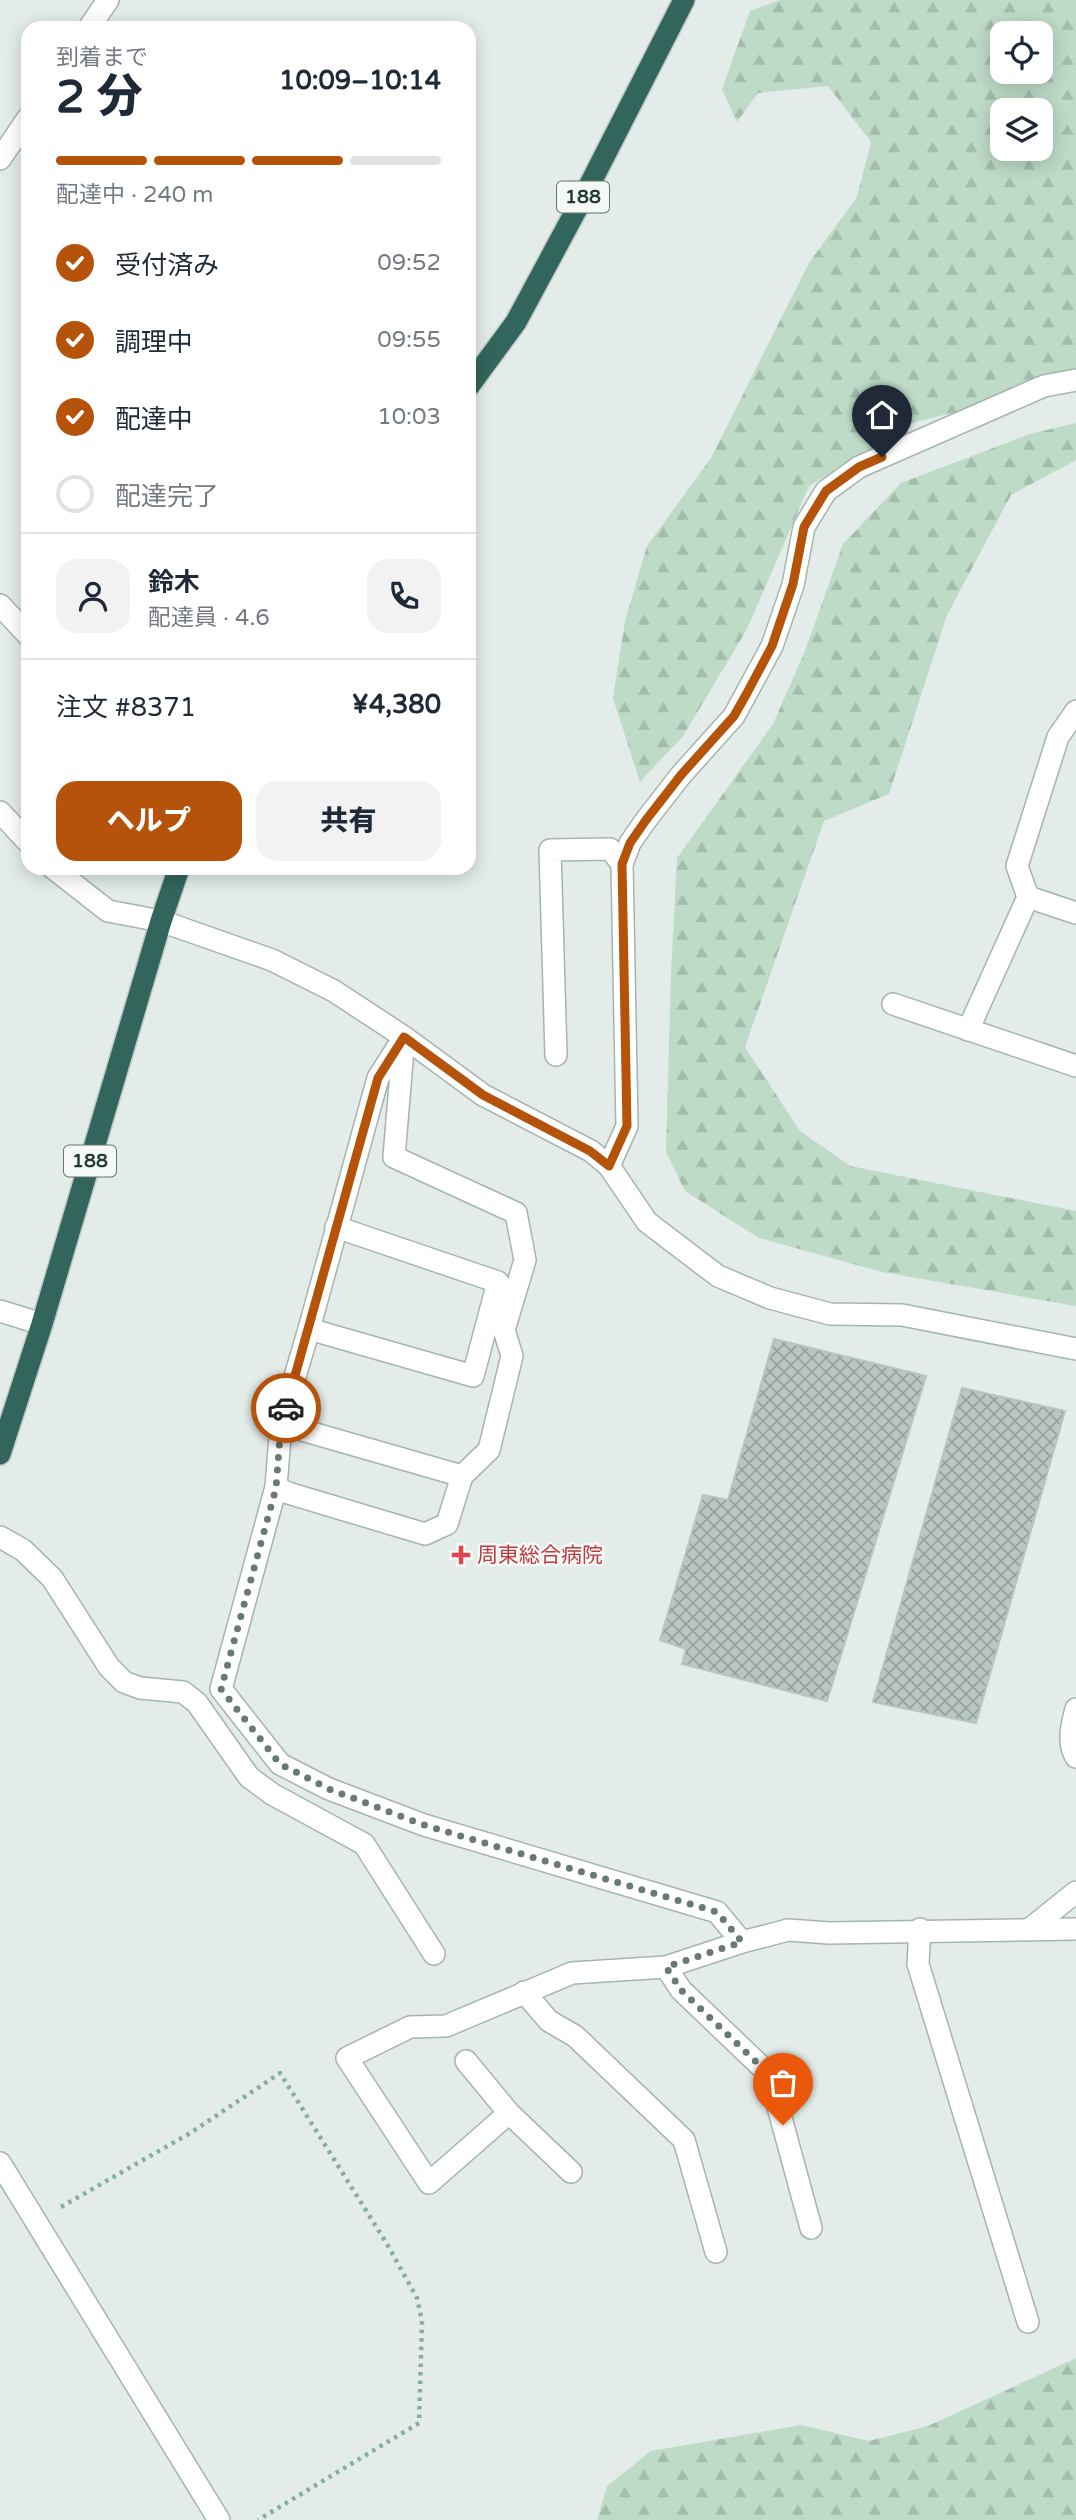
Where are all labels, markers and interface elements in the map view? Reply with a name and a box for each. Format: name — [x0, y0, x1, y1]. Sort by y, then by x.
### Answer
map controls — [990, 21, 1053, 161]
button: locate — [990, 21, 1053, 84]
text: 到着まで — [56, 44, 148, 72]
text: 10:09–10:14 — [279, 65, 441, 96]
text: 2 分 — [56, 70, 143, 125]
button: layers — [990, 98, 1053, 161]
text: 配達中 · 240 m — [56, 181, 213, 209]
road number: 188 — [557, 182, 609, 212]
icon: check — [56, 244, 94, 282]
text: 09:52 — [377, 249, 441, 277]
text: 受付済み — [115, 250, 219, 281]
icon: check — [56, 321, 94, 359]
text: 09:55 — [377, 326, 441, 354]
text: 調理中 — [115, 327, 193, 358]
pin — [852, 385, 912, 457]
icon: home — [863, 396, 901, 434]
icon: check — [56, 398, 94, 436]
text: 10:03 — [377, 403, 441, 431]
text: 配達中 — [115, 404, 193, 435]
text: 配達完了 — [115, 481, 219, 512]
button: person — [56, 559, 130, 633]
button: phone — [367, 559, 441, 633]
text: 鈴木 — [148, 567, 200, 598]
text: 配達員 · 4.6 — [148, 604, 270, 632]
text: ¥4,380 — [352, 689, 441, 720]
text: 注文 #8371 — [56, 692, 196, 723]
button: ヘルプ — [56, 781, 242, 861]
button: 共有 — [256, 781, 441, 861]
road number: 188 — [64, 1146, 116, 1176]
courier — [251, 1373, 321, 1443]
icon: car — [267, 1389, 305, 1427]
place label: 周東総合病院 — [477, 1543, 603, 1568]
marker: 周東総合病院 — [451, 1545, 471, 1565]
pin — [753, 2053, 813, 2125]
icon: bag — [764, 2064, 802, 2102]

